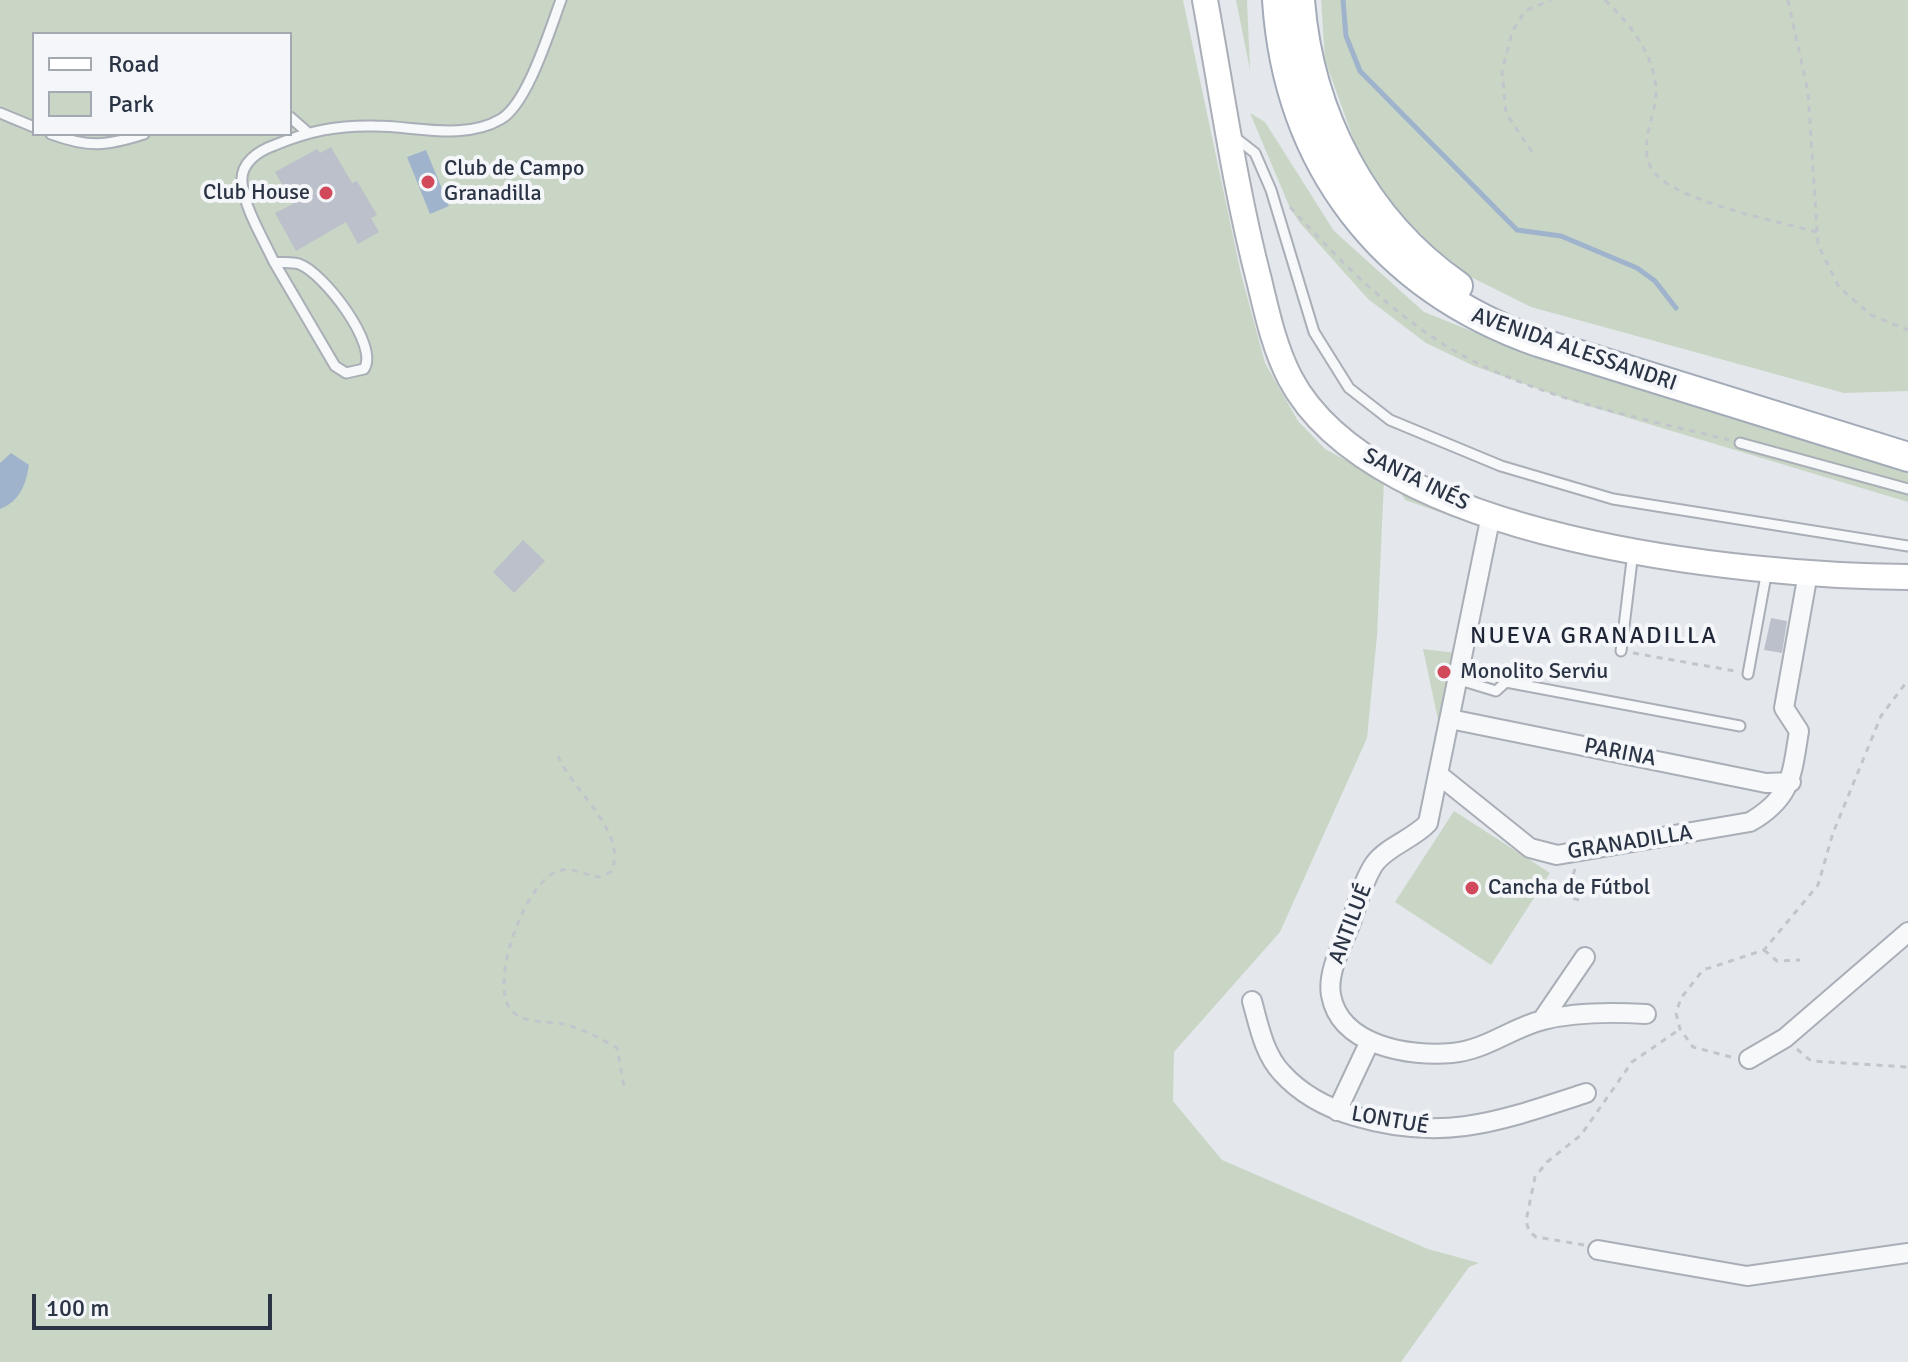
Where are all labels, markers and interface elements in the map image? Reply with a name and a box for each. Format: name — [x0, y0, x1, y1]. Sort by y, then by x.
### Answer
legend — [32, 32, 292, 136]
text: Road — [108, 49, 159, 79]
text: Park — [108, 89, 154, 119]
place label: Club de Campo Granadilla — [444, 156, 584, 208]
marker: Club de Campo Granadilla — [419, 173, 437, 191]
place label: Club House — [203, 180, 310, 206]
marker: Club House — [317, 184, 335, 202]
street label: AVENIDA ALESSANDRI — [1468, 303, 1680, 397]
street label: SANTA INÉS — [1359, 443, 1473, 517]
district label: NUEVA GRANADILLA — [1470, 623, 1718, 651]
place label: Monolito Serviu — [1460, 659, 1608, 685]
marker: Monolito Serviu — [1435, 663, 1453, 681]
street label: PARINA — [1582, 733, 1658, 773]
street label: GRANADILLA — [1566, 820, 1694, 866]
place label: Cancha de Fútbol — [1488, 875, 1650, 901]
marker: Cancha de Fútbol — [1463, 879, 1481, 897]
street label: ANTILUÉ — [1324, 880, 1378, 968]
street label: LONTUÉ — [1349, 1101, 1431, 1141]
scale bar — [36, 1278, 276, 1328]
text: 100 m — [46, 1293, 109, 1323]

